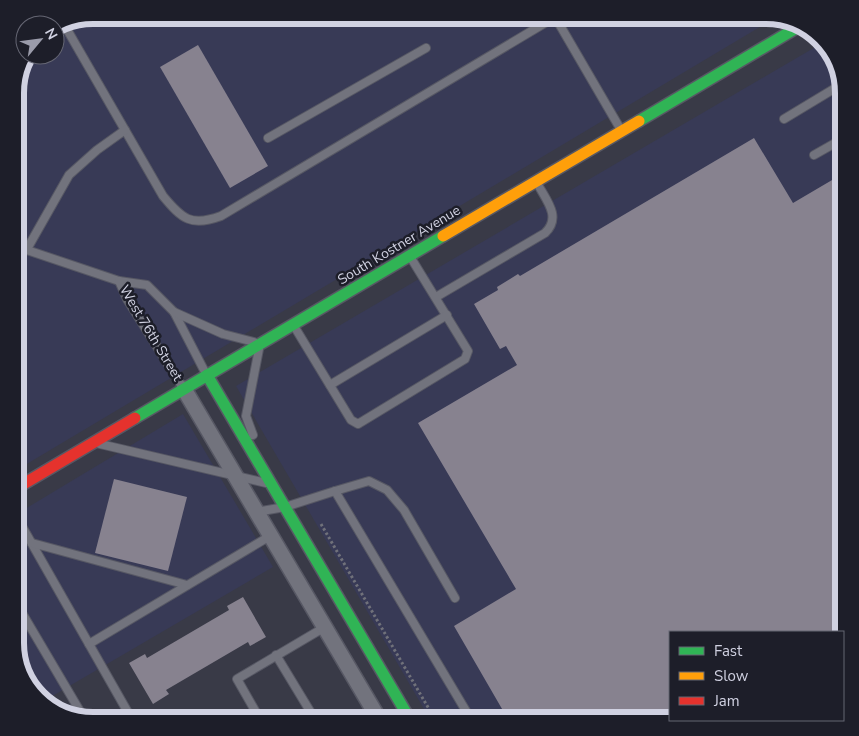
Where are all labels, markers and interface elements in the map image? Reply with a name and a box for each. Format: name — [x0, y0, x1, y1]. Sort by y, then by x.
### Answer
north arrow — [15, 15, 65, 65]
text: N — [40, 25, 62, 43]
street label: South Kostner Avenue — [334, 201, 464, 289]
street label: West 76th Street — [115, 282, 187, 385]
legend — [669, 631, 844, 721]
text: Fast — [714, 641, 743, 661]
text: Slow — [714, 666, 749, 686]
text: Jam — [713, 691, 740, 711]

